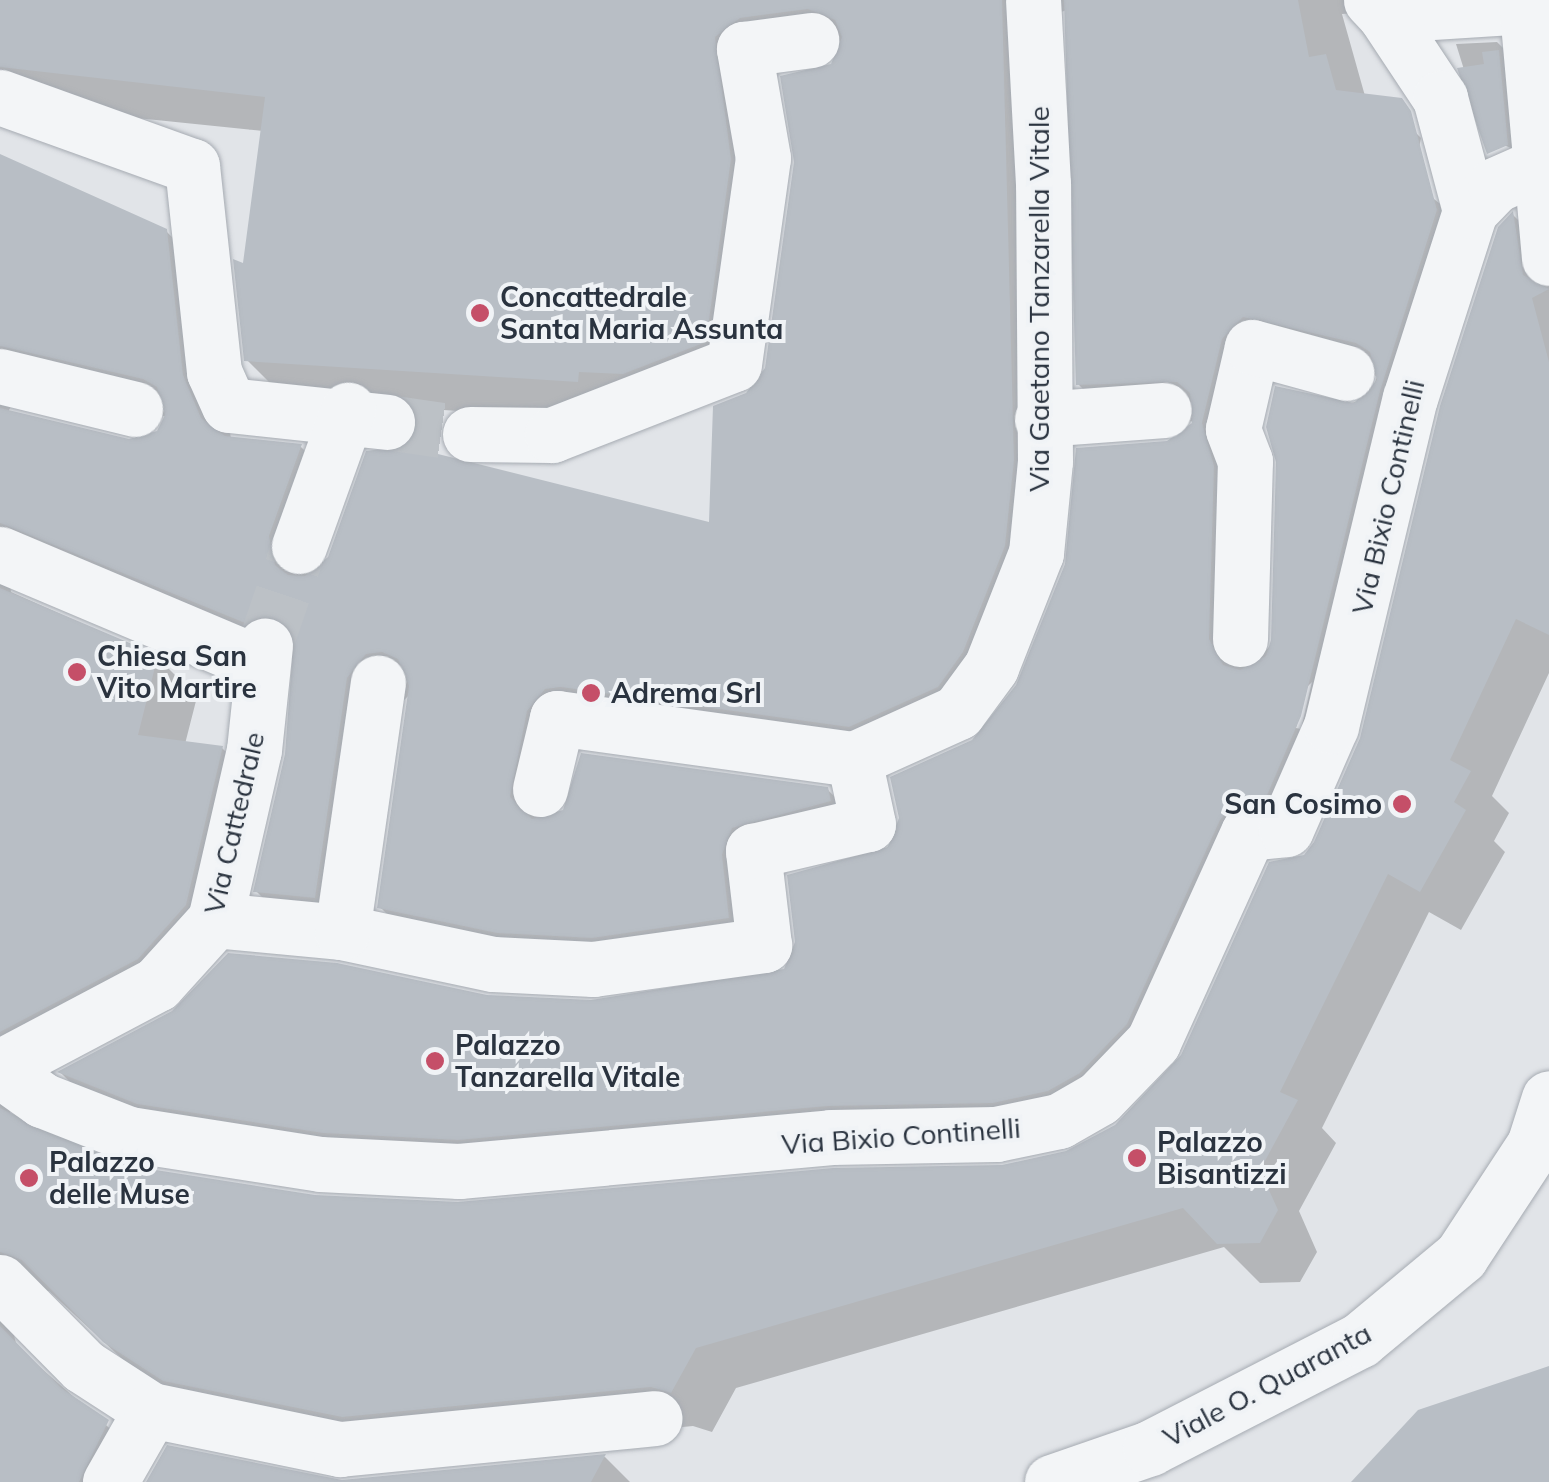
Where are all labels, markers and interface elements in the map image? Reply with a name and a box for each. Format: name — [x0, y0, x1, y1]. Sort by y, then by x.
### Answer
street label: Via Gaetano Tanzarella Vitale — [1022, 106, 1056, 492]
place label: Concattedrale Santa Maria Assunta — [500, 280, 783, 346]
marker: Concattedrale Santa Maria Assunta — [469, 302, 491, 324]
street label: Via Bixio Continelli — [1345, 376, 1431, 618]
place label: Chiesa San Vito Martire — [97, 639, 257, 705]
marker: Chiesa San Vito Martire — [66, 661, 88, 683]
place label: Adrema Srl — [611, 676, 762, 710]
marker: Adrema Srl — [580, 682, 602, 704]
street label: Via Cattedrale — [197, 729, 271, 917]
place label: San Cosimo — [1224, 787, 1382, 821]
marker: San Cosimo — [1391, 793, 1413, 815]
place label: Palazzo Tanzarella Vitale — [455, 1028, 680, 1094]
marker: Palazzo Tanzarella Vitale — [424, 1050, 446, 1072]
street label: Via Bixio Continelli — [780, 1111, 1022, 1161]
place label: Palazzo Bisantizzi — [1157, 1125, 1287, 1191]
place label: Palazzo delle Muse — [49, 1145, 190, 1211]
marker: Palazzo Bisantizzi — [1126, 1147, 1148, 1169]
marker: Palazzo delle Muse — [18, 1167, 40, 1189]
street label: Viale O. Quaranta — [1157, 1316, 1377, 1454]

